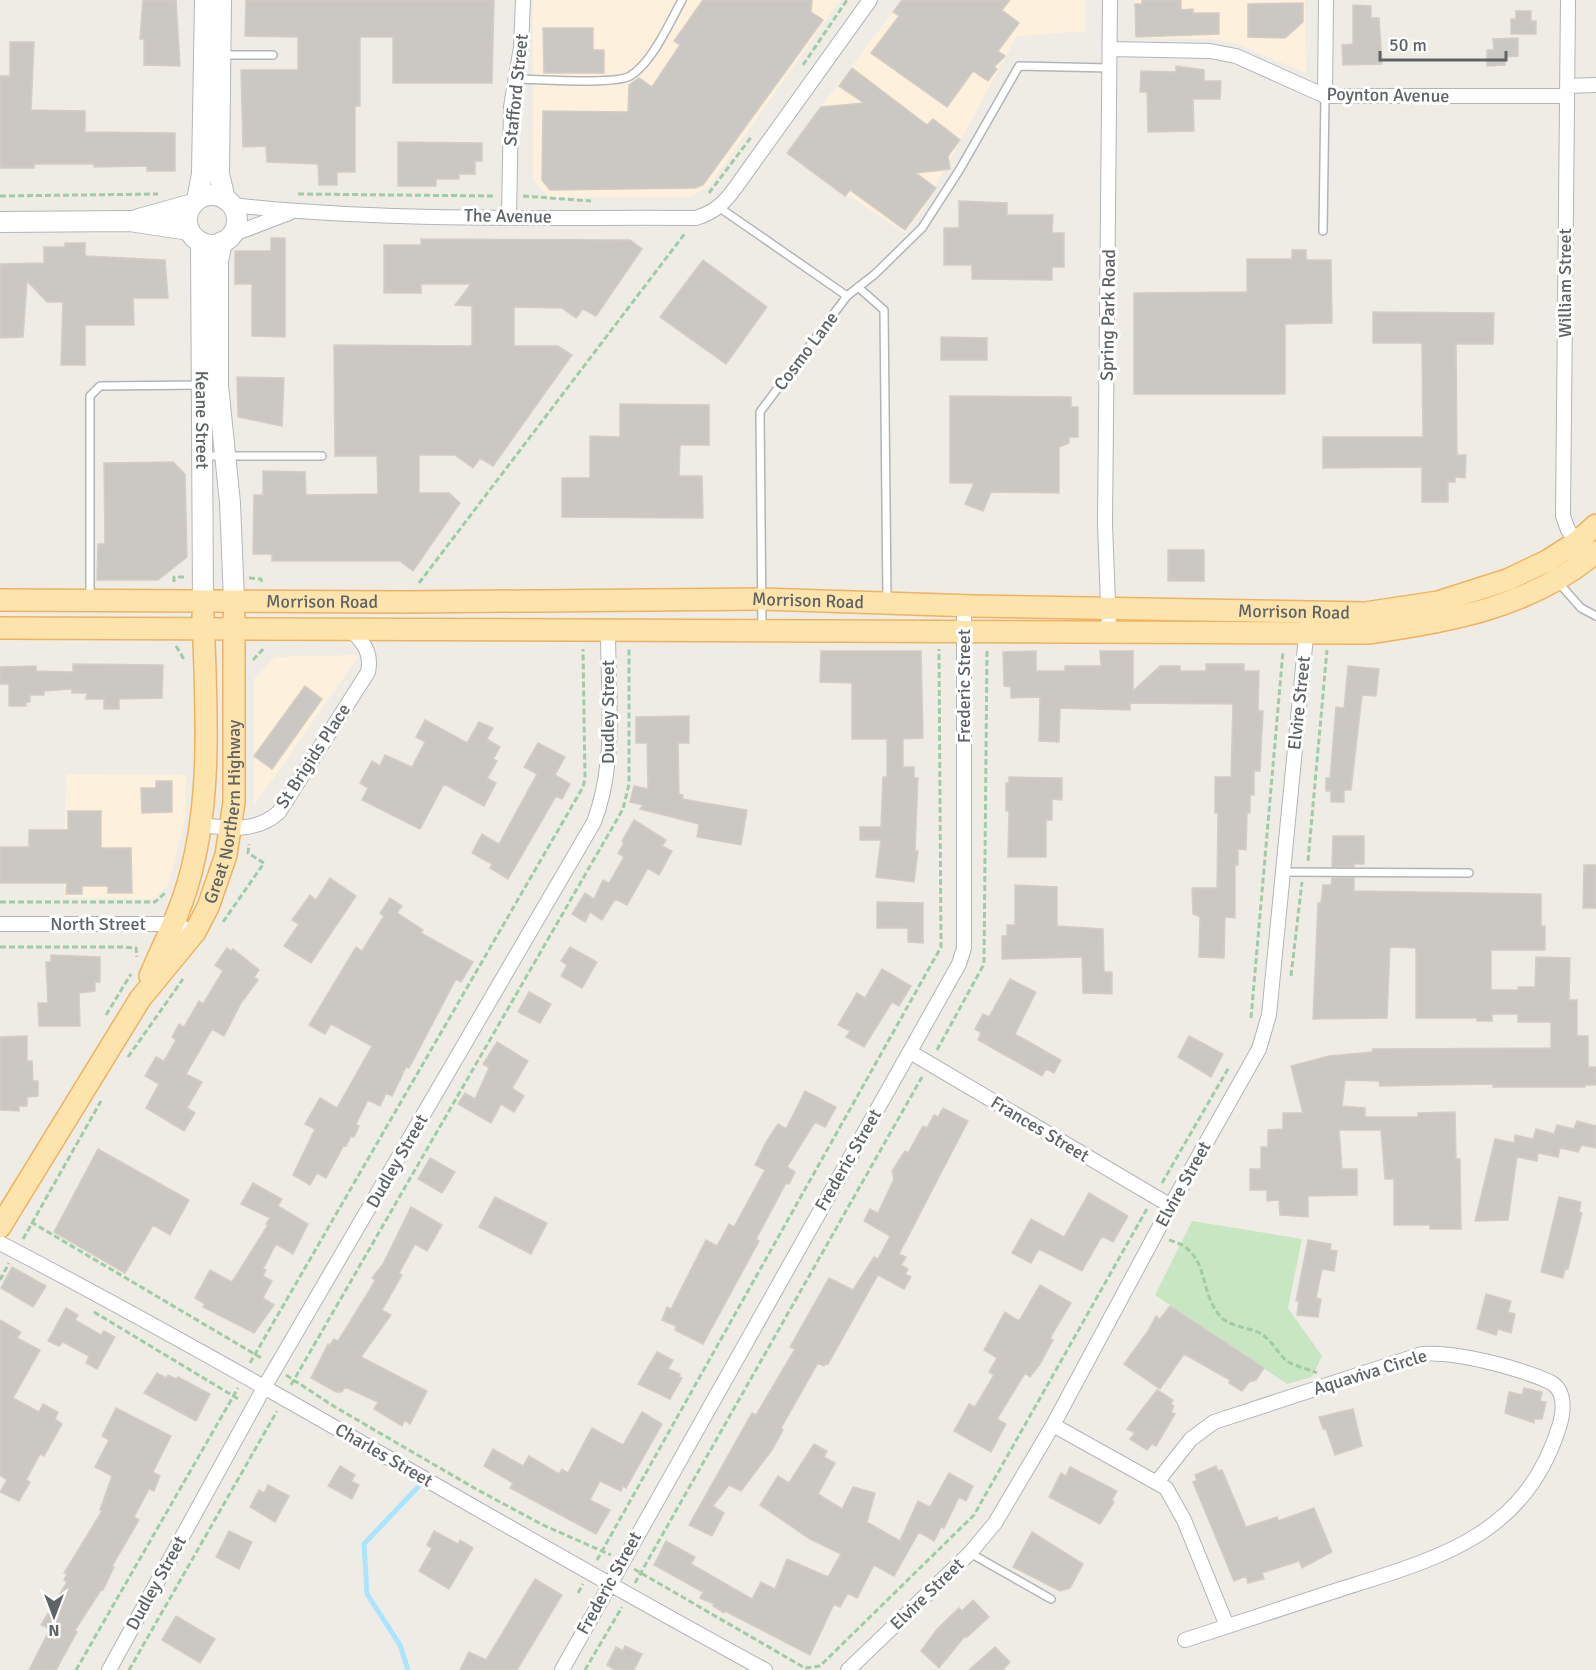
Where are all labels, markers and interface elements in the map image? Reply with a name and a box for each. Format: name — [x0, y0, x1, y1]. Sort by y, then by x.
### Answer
scale bar — [1380, 24, 1506, 62]
street label: Stafford Street — [499, 33, 533, 147]
text: 50 m — [1389, 34, 1427, 56]
street label: Poynton Avenue — [1327, 83, 1449, 107]
street label: The Avenue — [464, 204, 552, 228]
street label: William Street — [1554, 228, 1576, 338]
street label: Spring Park Road — [1096, 249, 1120, 381]
street label: Cosmo Lane — [769, 307, 843, 395]
street label: Keane Street — [191, 371, 213, 469]
street label: Morrison Road — [752, 588, 864, 613]
street label: Morrison Road — [266, 590, 378, 613]
street label: Morrison Road — [1238, 600, 1350, 624]
street label: Frederic Street — [953, 629, 975, 743]
street label: Elvire Street — [1283, 655, 1315, 751]
street label: Dudley Street — [597, 660, 619, 764]
street label: St Brigids Place — [271, 700, 355, 812]
street label: Great Northern Highway — [199, 719, 245, 907]
street label: North Street — [50, 913, 146, 935]
street label: Frances Street — [987, 1091, 1093, 1167]
street label: Frederic Street — [810, 1105, 886, 1215]
street label: Dudley Street — [361, 1110, 433, 1212]
street label: Elvire Street — [1151, 1137, 1215, 1231]
street label: Aquaviva Circle — [1311, 1344, 1429, 1400]
street label: Charles Street — [331, 1418, 437, 1492]
street label: Frederic Street — [572, 1528, 646, 1638]
street label: Dudley Street — [121, 1532, 191, 1634]
street label: Elvire Street — [885, 1553, 969, 1635]
north arrow — [24, 1586, 84, 1646]
text: N — [48, 1620, 60, 1640]

